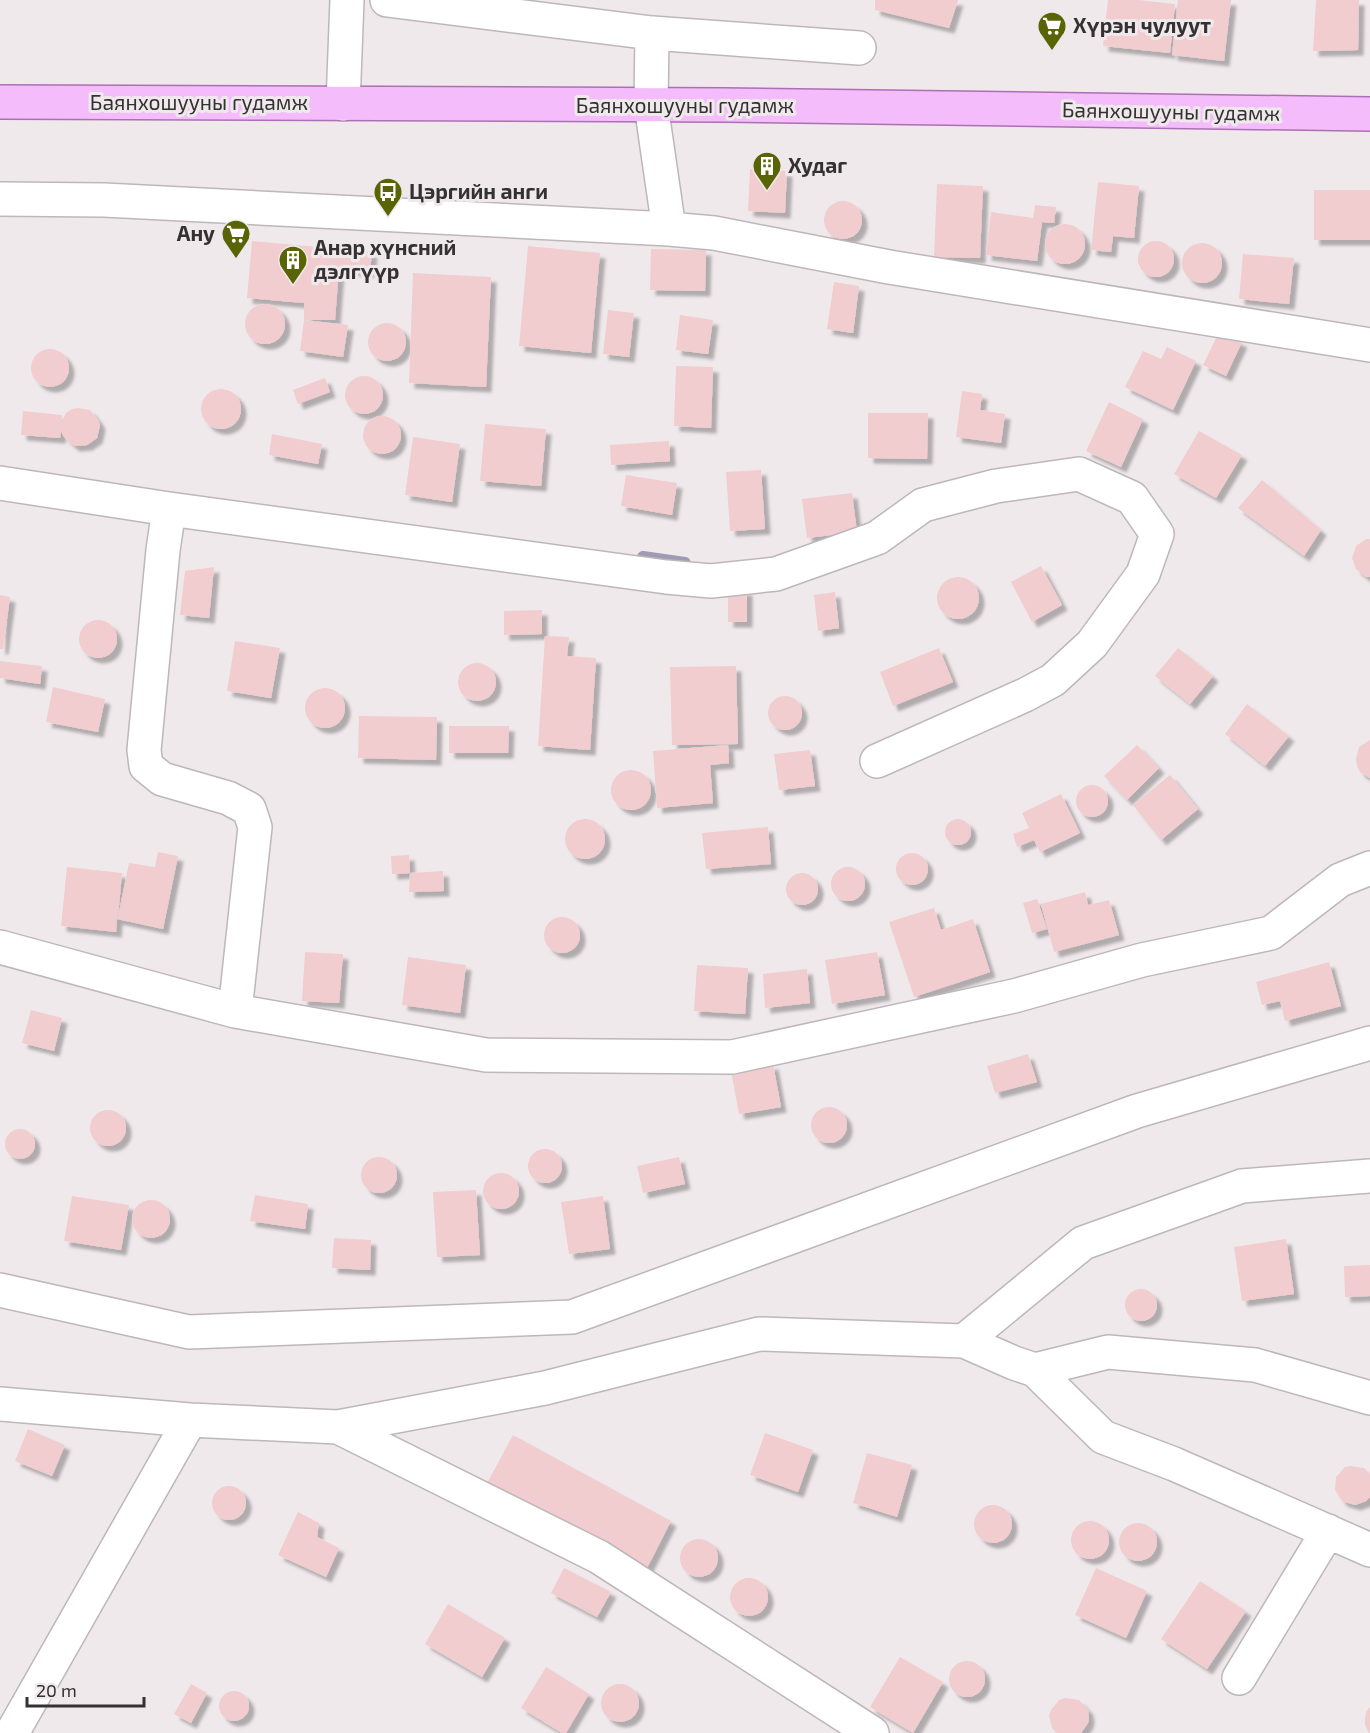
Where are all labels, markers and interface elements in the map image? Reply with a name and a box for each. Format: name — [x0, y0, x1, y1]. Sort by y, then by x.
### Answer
supermarket icon: Хүрэн чулуут — [1036, 10, 1068, 52]
place label: Хүрэн чулуут — [1073, 12, 1211, 37]
street label: Баянхошууны гудамж — [90, 89, 308, 115]
street label: Баянхошууны гудамж — [576, 92, 794, 118]
street label: Баянхошууны гудамж — [1062, 96, 1280, 126]
building icon: Худаг — [751, 150, 783, 192]
place label: Худаг — [788, 152, 847, 177]
bus stop icon: Цэргийн анги — [372, 176, 404, 218]
place label: Цэргийн анги — [409, 178, 548, 203]
supermarket icon: Ану — [220, 218, 252, 260]
place label: Ану — [177, 220, 215, 245]
place label: Анар хүнсний дэлгүүр — [314, 234, 456, 283]
building icon: Анар хүнсний дэлгүүр — [277, 244, 309, 286]
scale bar — [27, 1670, 144, 1708]
text: 20 m — [36, 1679, 77, 1701]

